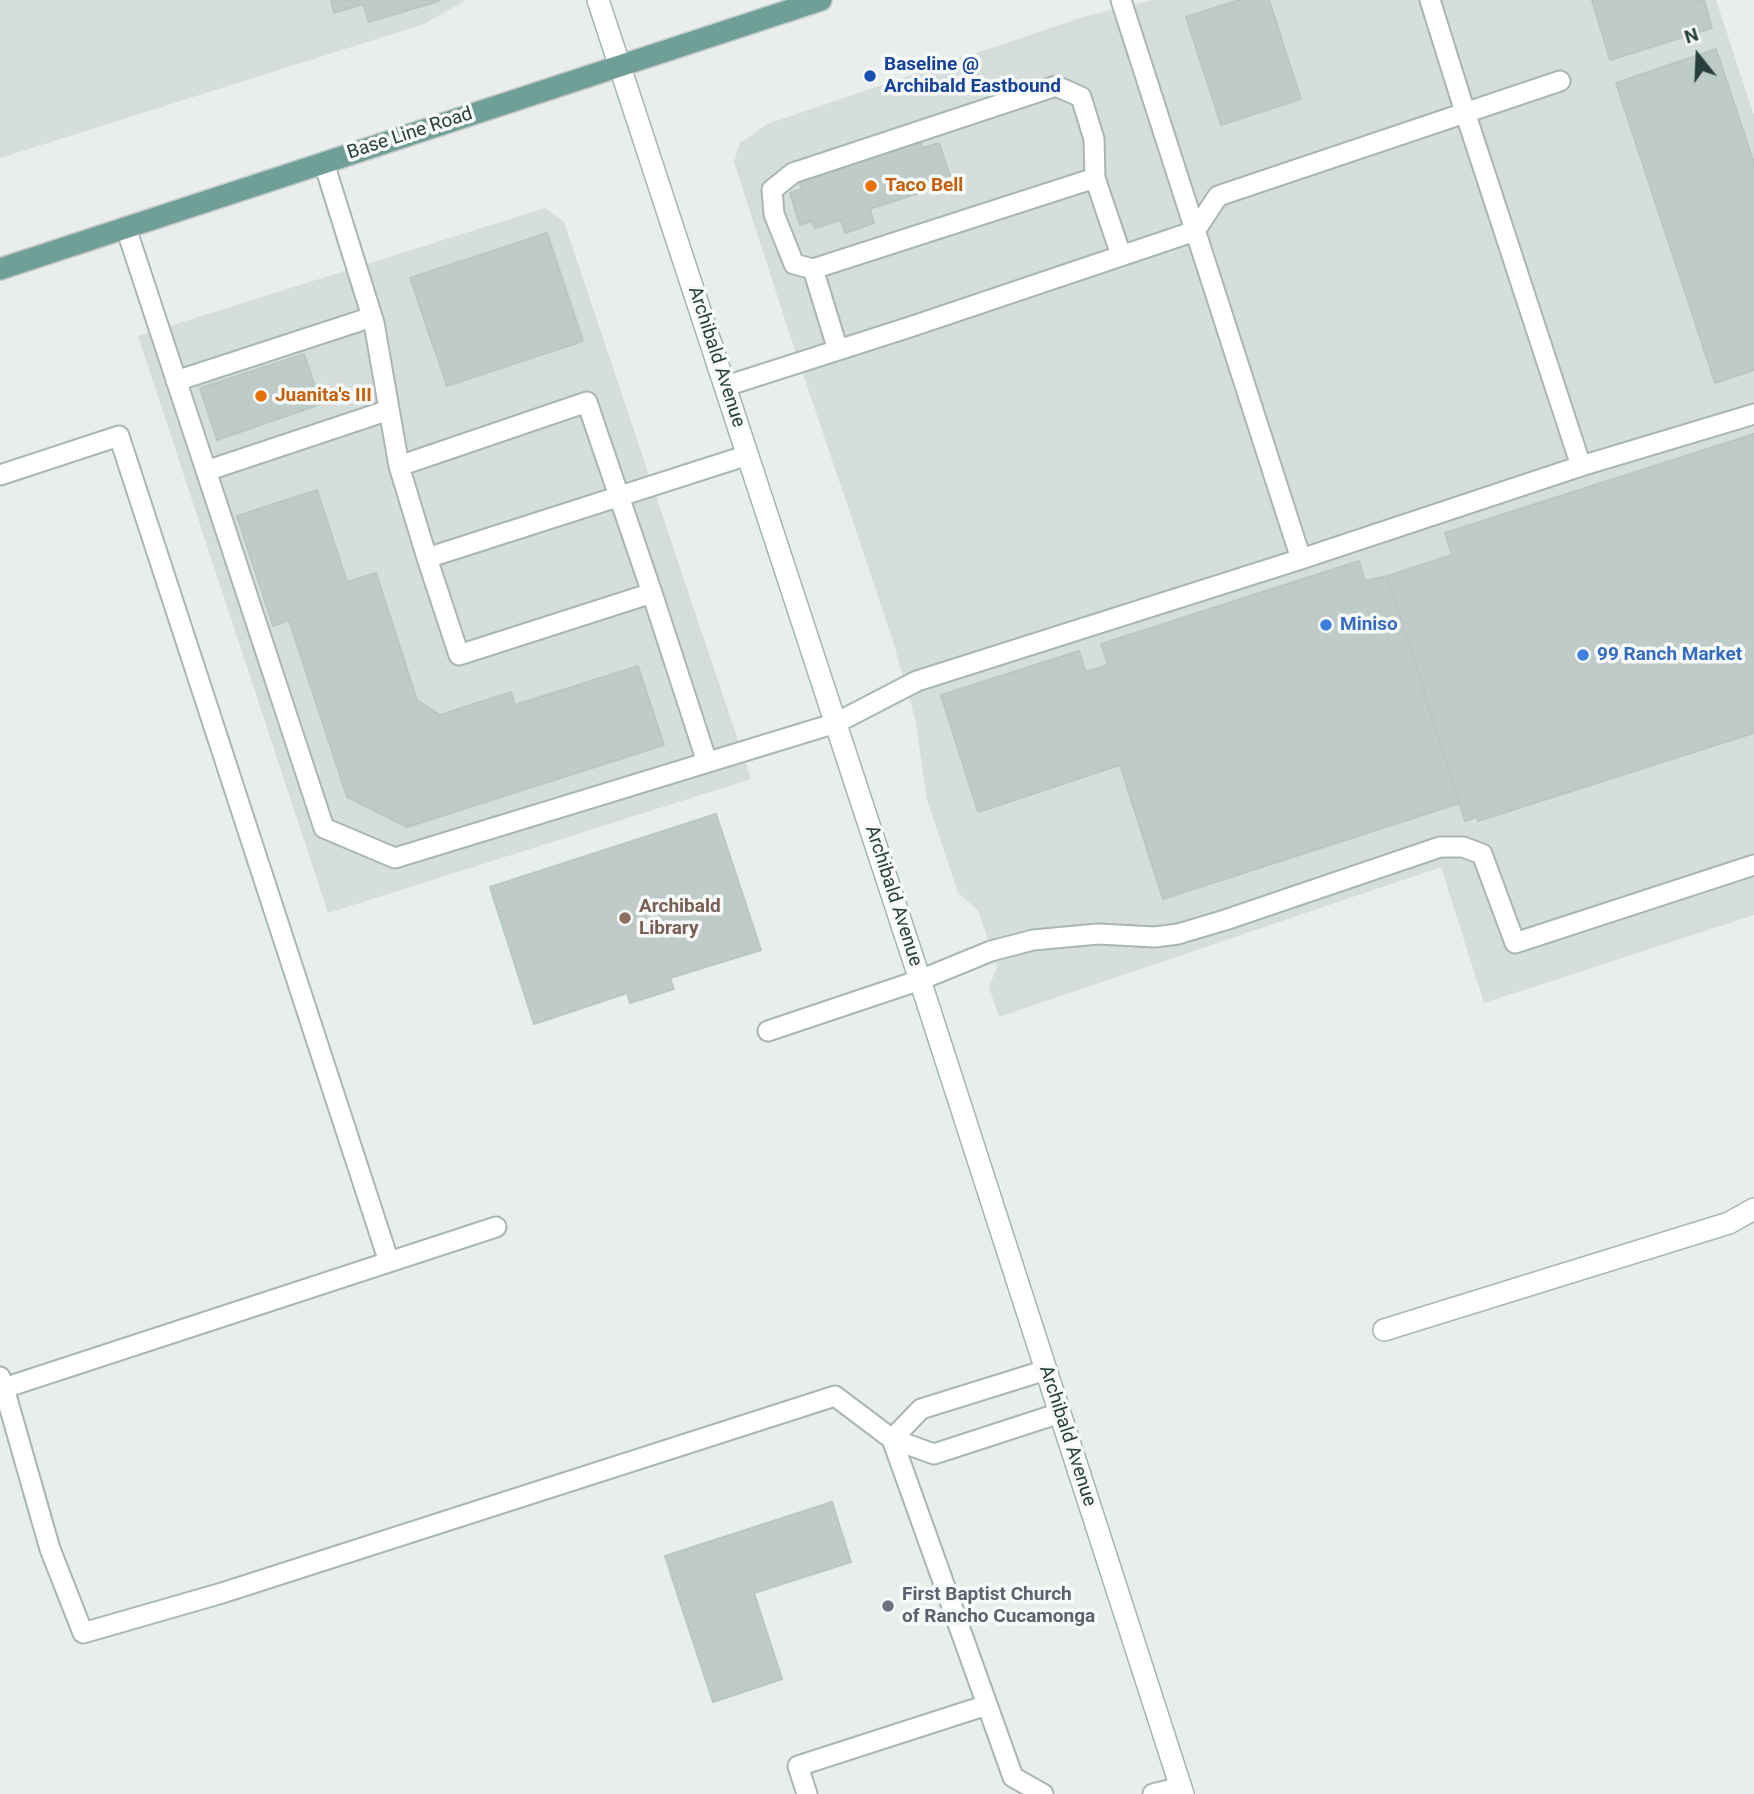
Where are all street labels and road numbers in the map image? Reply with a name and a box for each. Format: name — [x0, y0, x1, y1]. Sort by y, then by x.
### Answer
street label: Base Line Road — [344, 103, 476, 165]
street label: Archibald Avenue — [682, 284, 750, 430]
street label: Archibald Avenue — [859, 823, 927, 969]
street label: Archibald Avenue — [1033, 1363, 1101, 1509]

